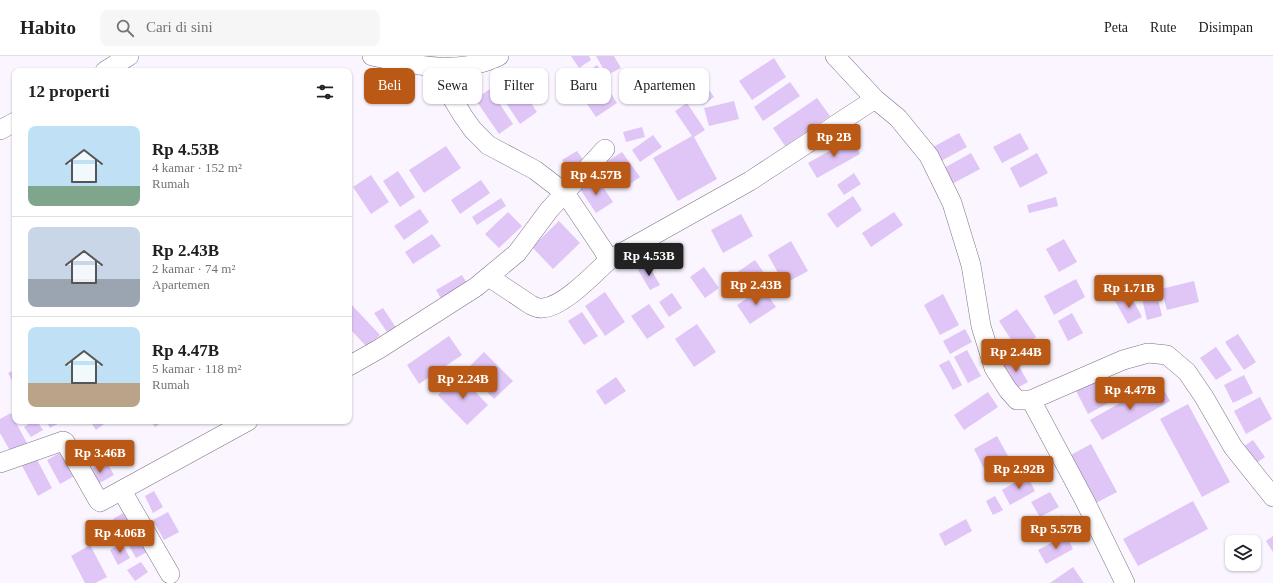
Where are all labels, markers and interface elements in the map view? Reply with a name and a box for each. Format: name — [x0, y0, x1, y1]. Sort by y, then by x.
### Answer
search box — [100, 10, 380, 46]
text: Habito — [20, 17, 76, 38]
icon: search — [114, 17, 136, 39]
text: Cari di sini — [146, 19, 213, 35]
text: Peta — [1104, 20, 1128, 35]
text: Rute — [1150, 20, 1177, 35]
text: Disimpan — [1199, 20, 1253, 35]
chip: Beli — [364, 68, 415, 104]
chip: Sewa — [423, 68, 482, 104]
chip: Filter — [490, 68, 548, 104]
chip: Baru — [556, 68, 611, 104]
chip: Apartemen — [619, 68, 709, 104]
icon: filters — [314, 81, 336, 103]
text: 12 properti — [28, 82, 109, 101]
pin: Rp 2B — [806, 124, 862, 158]
text: Rp 2B — [816, 129, 852, 144]
text: Rp 4.53B — [152, 140, 219, 159]
icon: home — [60, 142, 108, 190]
text: 4 kamar · 152 m² — [152, 160, 242, 175]
pin: Rp 4.57B — [555, 162, 637, 196]
text: Rp 4.57B — [570, 167, 622, 182]
text: Rumah — [152, 176, 190, 191]
text: Rp 2.43B — [152, 241, 219, 260]
icon: home — [60, 243, 108, 291]
pin: Rp 4.53B — [608, 243, 690, 277]
text: Rp 4.53B — [623, 248, 675, 263]
text: 2 kamar · 74 m² — [152, 261, 235, 276]
pin: Rp 2.43B — [715, 272, 797, 306]
pin: Rp 1.71B — [1088, 275, 1170, 309]
text: Apartemen — [152, 277, 210, 292]
text: Rp 2.43B — [730, 277, 782, 292]
text: Rp 1.71B — [1103, 280, 1155, 295]
pin: Rp 2.44B — [975, 339, 1057, 373]
text: Rp 4.47B — [152, 341, 219, 360]
icon: home — [60, 343, 108, 391]
text: Rp 2.44B — [990, 344, 1042, 359]
text: 5 kamar · 118 m² — [152, 361, 241, 376]
pin: Rp 2.24B — [422, 366, 504, 400]
text: Rp 2.24B — [437, 371, 489, 386]
text: Rumah — [152, 377, 190, 392]
pin: Rp 4.47B — [1089, 377, 1171, 411]
text: Rp 4.47B — [1104, 382, 1156, 397]
pin: Rp 3.46B — [59, 440, 141, 474]
text: Rp 3.46B — [74, 445, 126, 460]
pin: Rp 2.92B — [978, 456, 1060, 490]
text: Rp 2.92B — [993, 461, 1045, 476]
pin: Rp 5.57B — [1015, 516, 1097, 550]
pin: Rp 4.06B — [79, 520, 161, 554]
text: Rp 5.57B — [1030, 521, 1082, 536]
text: Rp 4.06B — [94, 525, 146, 540]
map controls — [1225, 535, 1261, 571]
button: layers — [1225, 535, 1261, 571]

